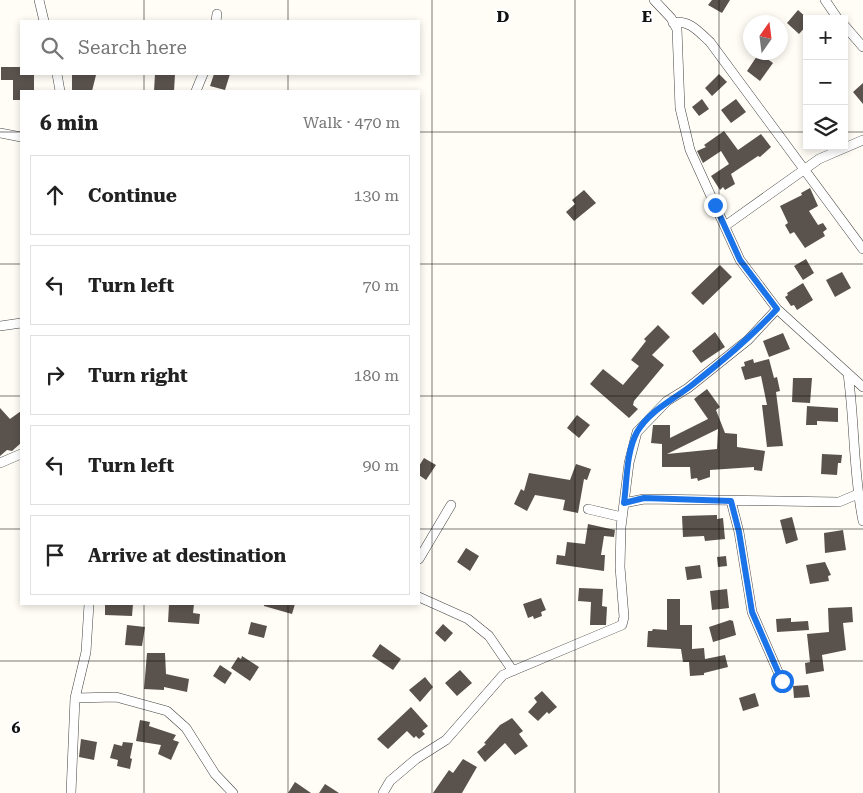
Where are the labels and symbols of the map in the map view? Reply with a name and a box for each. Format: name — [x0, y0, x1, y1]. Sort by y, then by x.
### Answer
text: D — [497, 7, 510, 26]
text: E — [642, 7, 652, 26]
north arrow — [743, 15, 788, 60]
route end — [704, 194, 727, 217]
route start — [771, 670, 794, 693]
text: 6 — [12, 718, 21, 737]

